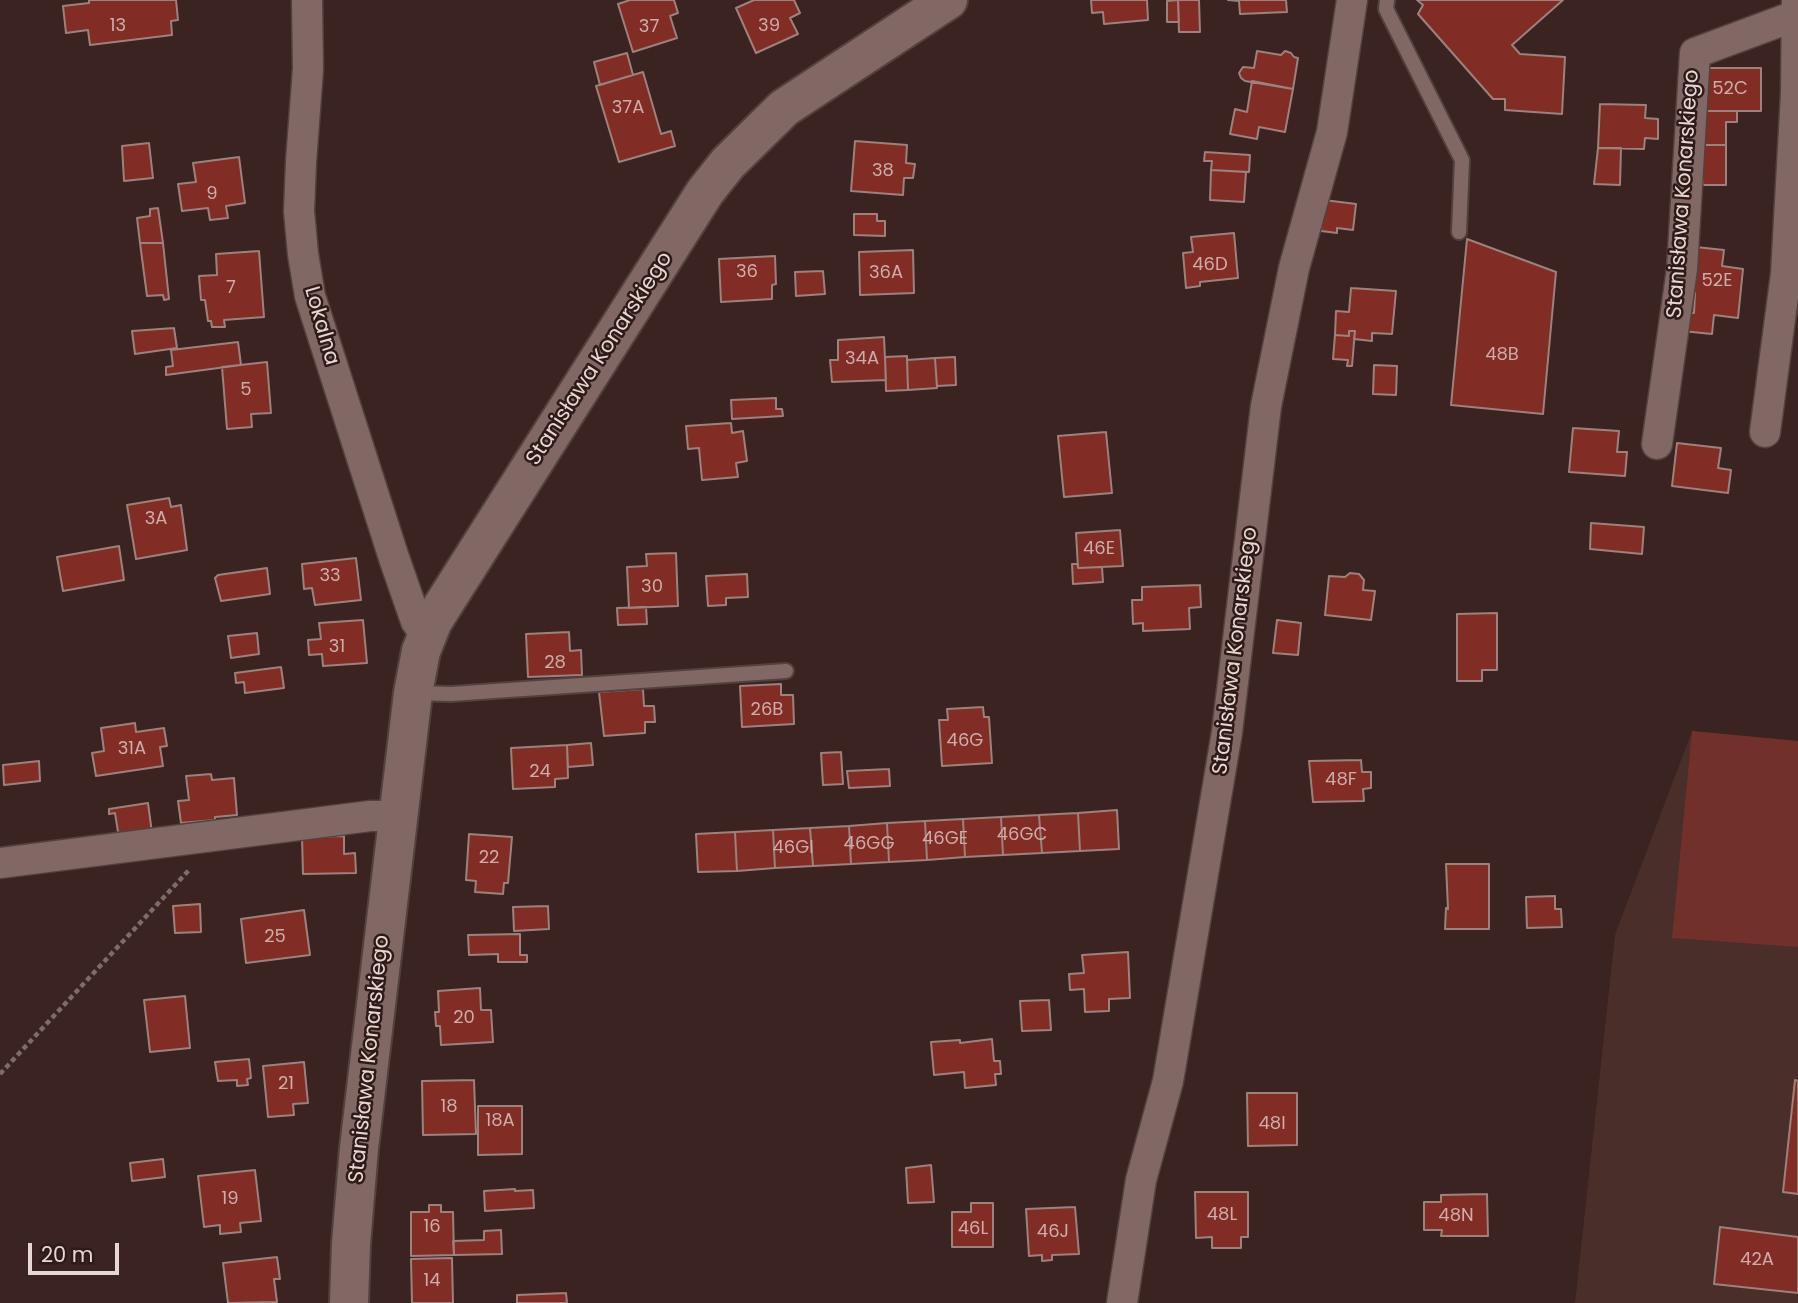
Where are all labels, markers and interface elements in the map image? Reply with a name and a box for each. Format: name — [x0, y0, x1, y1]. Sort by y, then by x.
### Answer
house number: 13 — [110, 15, 126, 37]
house number: 39 — [758, 15, 780, 37]
house number: 37 — [639, 16, 659, 38]
street label: Stanisława Konarskiego — [1663, 69, 1705, 319]
house number: 52C — [1712, 78, 1748, 100]
house number: 37A — [612, 97, 644, 119]
house number: 38 — [872, 160, 894, 182]
house number: 9 — [206, 183, 218, 205]
street label: Stanisława Konarskiego — [522, 248, 678, 470]
house number: 46D — [1192, 254, 1228, 276]
house number: 36 — [736, 261, 758, 283]
house number: 36A — [869, 262, 903, 284]
house number: 52E — [1702, 270, 1732, 292]
house number: 7 — [226, 277, 236, 299]
street label: Lokalna — [298, 284, 344, 368]
house number: 48B — [1485, 344, 1519, 366]
house number: 34A — [845, 348, 879, 370]
house number: 5 — [240, 379, 252, 401]
house number: 3A — [145, 508, 167, 530]
street label: Stanisława Konarskiego — [1208, 526, 1264, 776]
house number: 46E — [1083, 538, 1115, 560]
house number: 33 — [319, 565, 341, 587]
house number: 30 — [641, 576, 663, 598]
house number: 31 — [329, 636, 345, 658]
house number: 28 — [544, 652, 566, 674]
house number: 26B — [751, 699, 783, 721]
house number: 46G — [947, 730, 983, 752]
house number: 31A — [118, 738, 146, 760]
house number: 24 — [529, 761, 551, 783]
house number: 48F — [1325, 769, 1357, 791]
house number: 46GC — [997, 824, 1047, 846]
house number: 46GE — [922, 828, 968, 850]
house number: 46GG — [844, 833, 894, 855]
house number: 46GI — [772, 837, 814, 859]
house number: 22 — [479, 847, 499, 869]
house number: 25 — [264, 926, 286, 948]
street label: Stanisława Konarskiego — [344, 934, 396, 1184]
house number: 20 — [453, 1007, 475, 1029]
house number: 21 — [278, 1073, 294, 1095]
house number: 18 — [440, 1096, 458, 1118]
house number: 18A — [485, 1110, 515, 1132]
house number: 48I — [1258, 1113, 1286, 1135]
house number: 19 — [221, 1188, 239, 1210]
house number: 48L — [1207, 1204, 1237, 1226]
house number: 48N — [1438, 1205, 1474, 1227]
house number: 16 — [423, 1216, 441, 1238]
house number: 46L — [958, 1218, 988, 1240]
house number: 46J — [1037, 1221, 1069, 1243]
scale bar — [32, 1230, 122, 1274]
text: 20 m — [41, 1240, 94, 1269]
house number: 42A — [1740, 1249, 1774, 1271]
house number: 14 — [423, 1270, 441, 1292]

